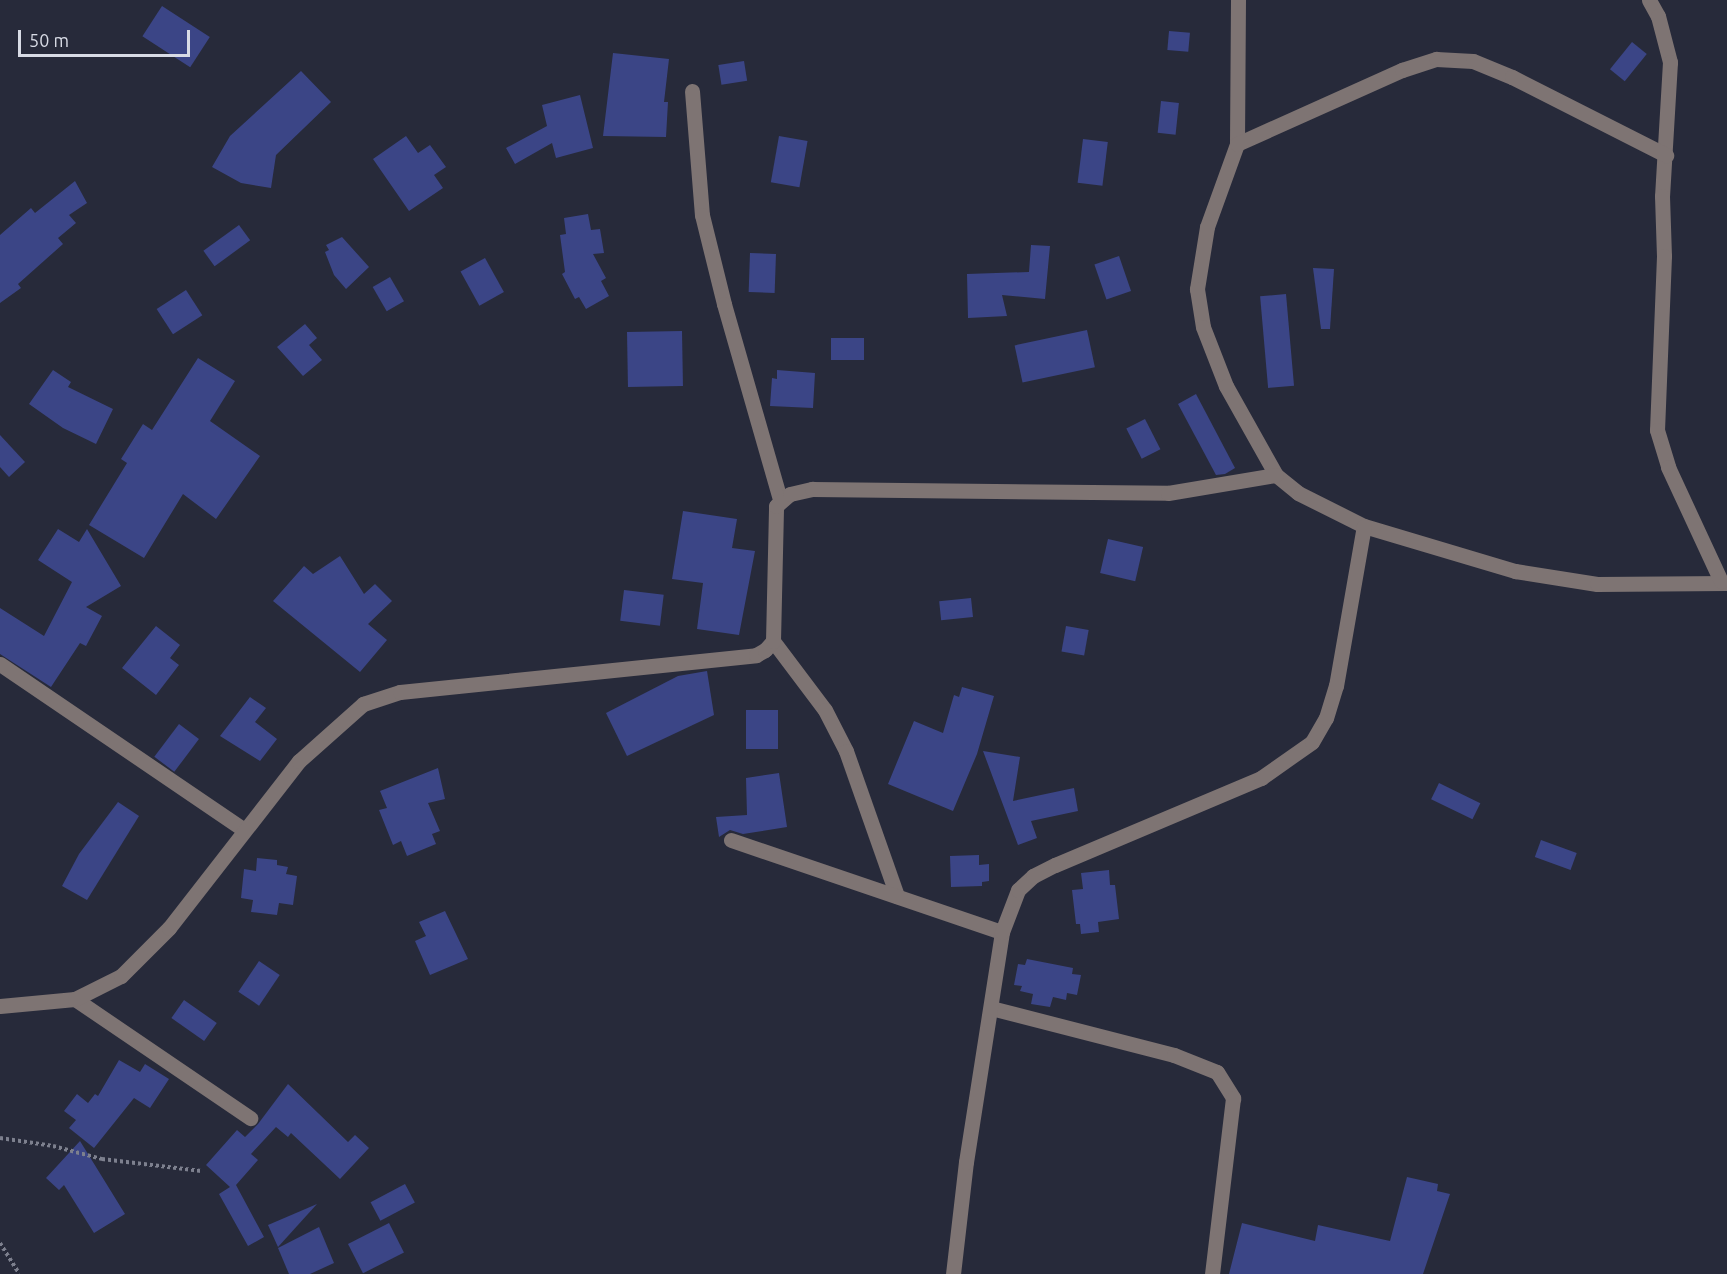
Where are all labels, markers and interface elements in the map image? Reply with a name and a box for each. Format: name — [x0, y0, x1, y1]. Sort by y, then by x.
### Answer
scale bar — [21, 18, 194, 56]
text: 50 m — [29, 30, 69, 50]

